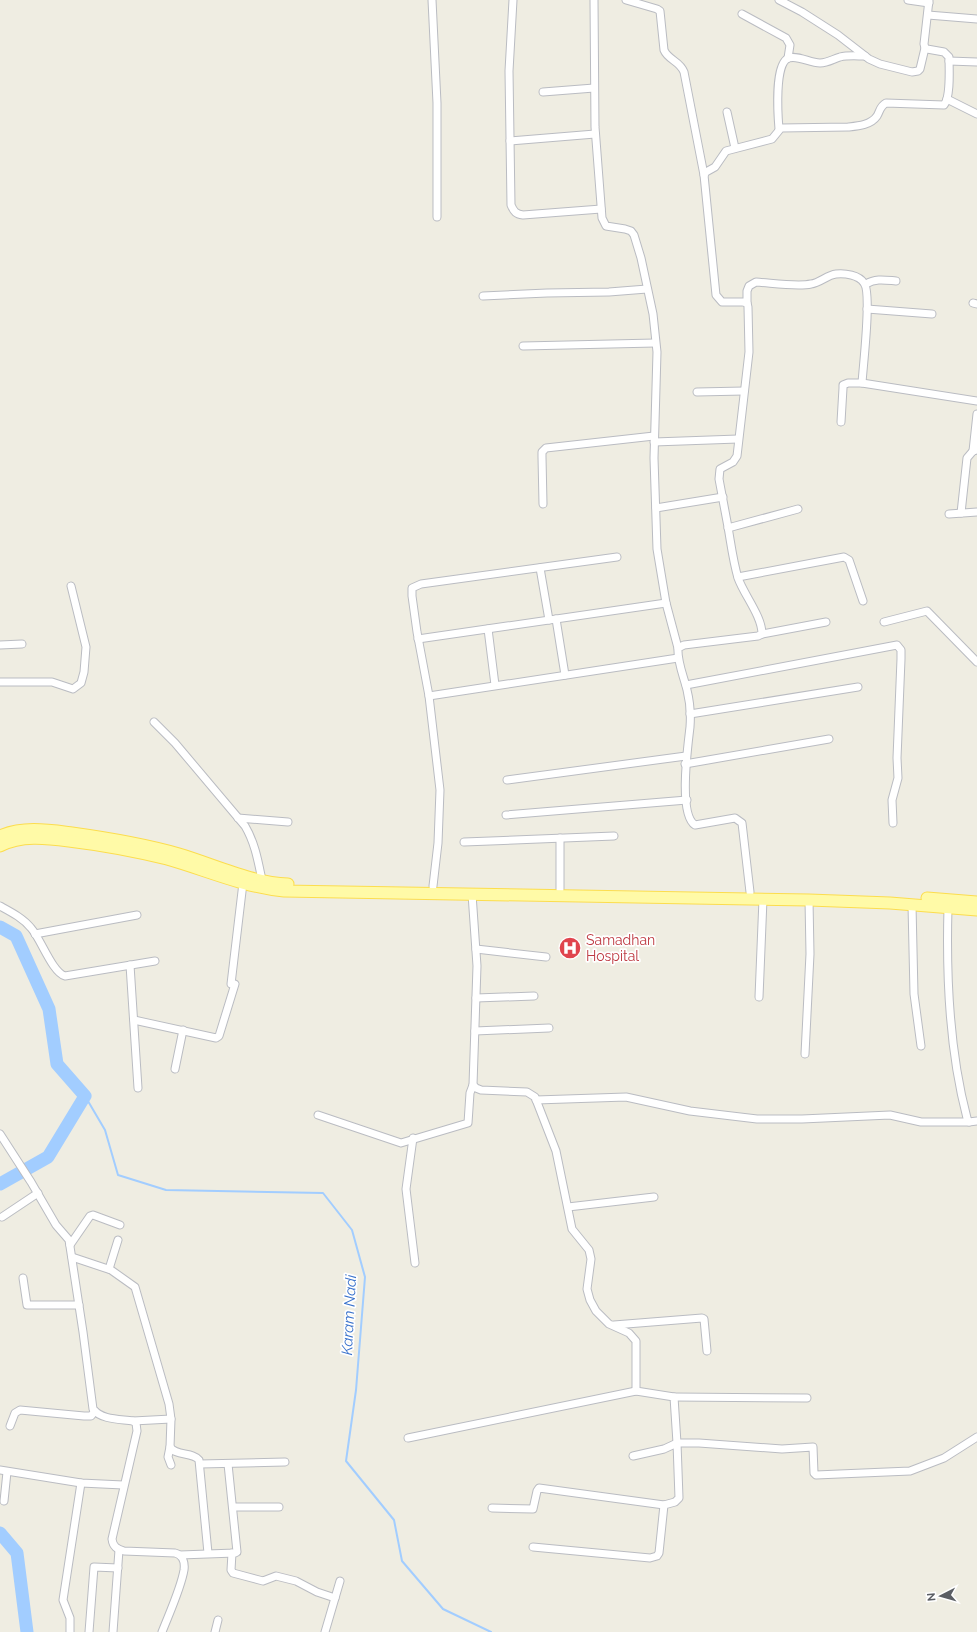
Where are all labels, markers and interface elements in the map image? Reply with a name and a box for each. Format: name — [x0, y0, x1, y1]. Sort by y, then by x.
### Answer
place label: Samadhan Hospital — [586, 932, 655, 964]
hospital icon: Samadhan Hospital — [557, 935, 583, 961]
water label: Karam Nadi — [338, 1273, 360, 1356]
north arrow — [921, 1576, 961, 1616]
text: N — [925, 1592, 938, 1602]

